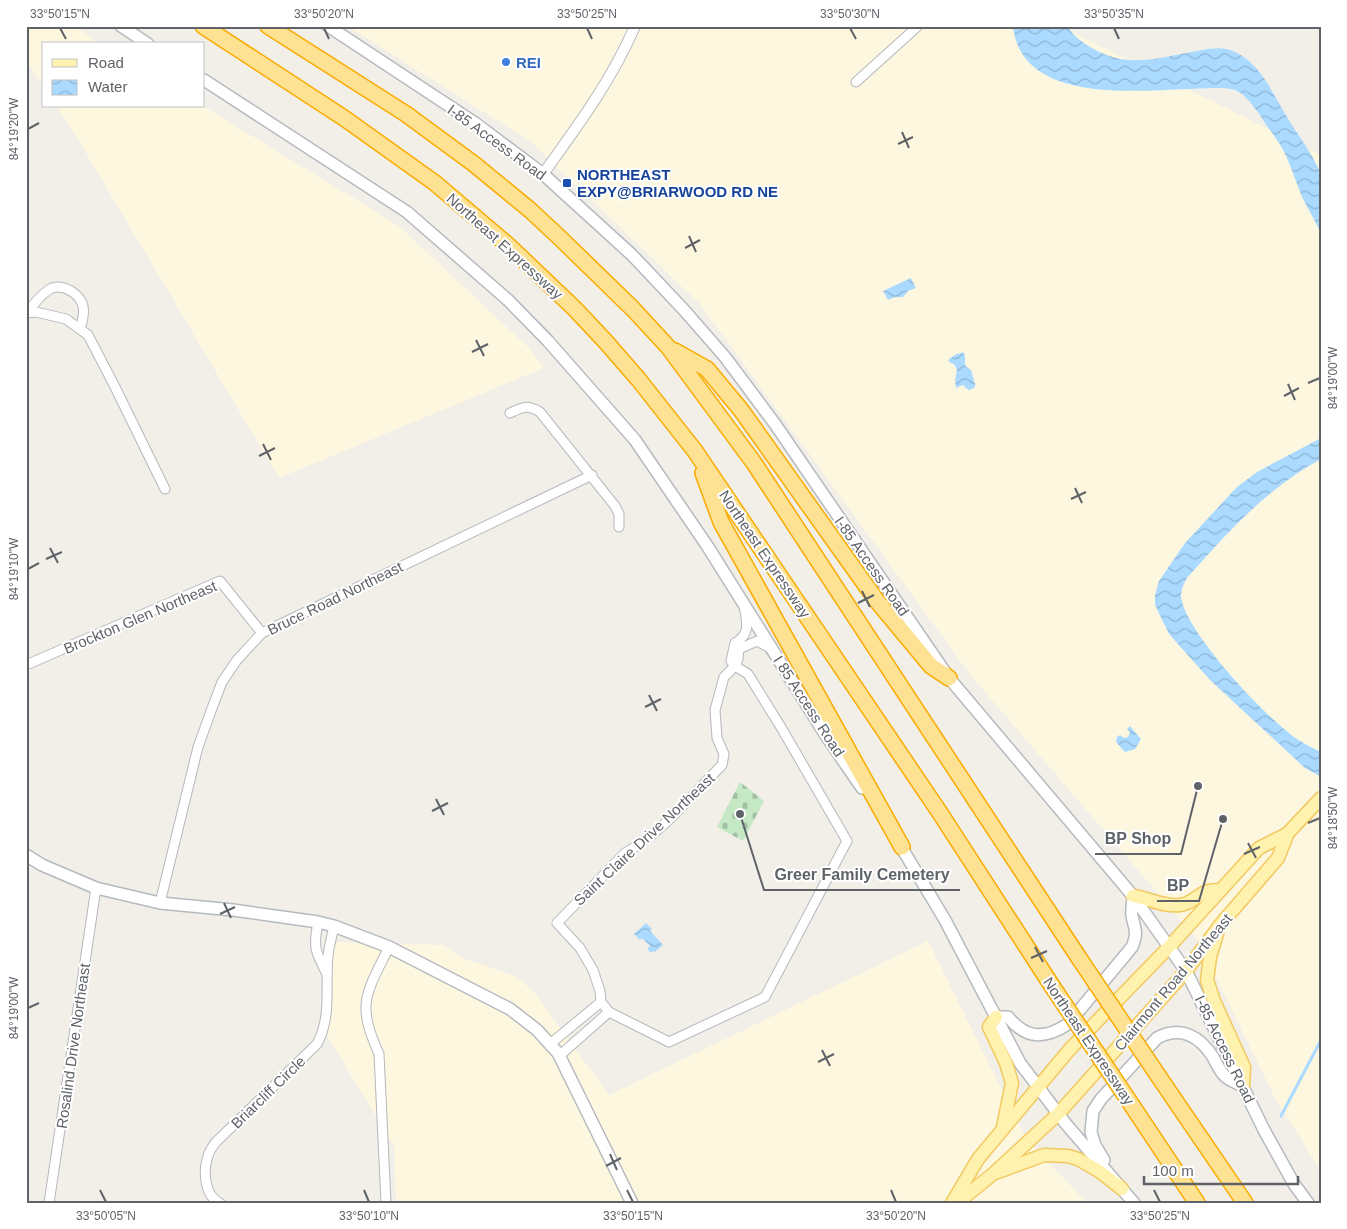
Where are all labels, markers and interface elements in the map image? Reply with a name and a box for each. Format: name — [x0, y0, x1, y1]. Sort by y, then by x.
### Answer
text: 33°50'15"N — [30, 7, 90, 21]
text: 33°50'20"N — [294, 7, 354, 21]
text: 33°50'25"N — [557, 7, 617, 21]
text: 33°50'30"N — [820, 7, 880, 21]
text: 33°50'35"N — [1084, 7, 1144, 21]
legend — [42, 42, 205, 108]
text: Road — [88, 54, 124, 71]
place label: REI — [516, 54, 541, 71]
marker: REI — [500, 56, 512, 68]
text: Water — [88, 78, 127, 95]
text: 84°19'20"W — [7, 97, 21, 160]
street label: I-85 Access Road — [444, 101, 550, 183]
place label: NORTHEAST EXPY@BRIARWOOD RD NE — [577, 166, 778, 200]
marker: NORTHEAST EXPY@BRIARWOOD RD NE — [561, 177, 573, 189]
street label: Northeast Expressway — [444, 189, 567, 303]
text: 84°19'00"W — [1326, 346, 1340, 409]
street label: Northeast Expressway — [716, 487, 814, 621]
street label: I-85 Access Road — [831, 513, 913, 619]
text: 84°19'10"W — [7, 537, 21, 600]
street label: Bruce Road Northeast — [265, 557, 406, 638]
street label: Brockton Glen Northeast — [61, 577, 220, 657]
street label: I 85 Access Road — [770, 652, 848, 760]
street label: Saint Claire Drive Northeast — [570, 769, 718, 909]
text: 84°18'50"W — [1326, 786, 1340, 849]
callout: BP Shop — [1095, 823, 1181, 854]
text: BP Shop — [1105, 830, 1171, 847]
callout: Greer Family Cemetery — [764, 859, 960, 890]
text: Greer Family Cemetery — [774, 866, 950, 883]
callout: BP — [1157, 870, 1199, 901]
text: BP — [1167, 877, 1189, 894]
street label: Clairmont Road Northeast — [1111, 909, 1236, 1054]
street label: Rosalind Drive Northeast — [53, 961, 93, 1130]
street label: Northeast Expressway — [1040, 974, 1138, 1108]
text: 84°19'00"W — [7, 976, 21, 1039]
street label: I-85 Access Road — [1192, 992, 1258, 1106]
street label: Briarcliff Circle — [227, 1052, 309, 1132]
scale bar — [1144, 1154, 1298, 1186]
text: 100 m — [1152, 1162, 1194, 1179]
text: 33°50'05"N — [76, 1209, 136, 1223]
text: 33°50'10"N — [339, 1209, 399, 1223]
text: 33°50'15"N — [603, 1209, 663, 1223]
text: 33°50'20"N — [866, 1209, 926, 1223]
text: 33°50'25"N — [1130, 1209, 1190, 1223]

